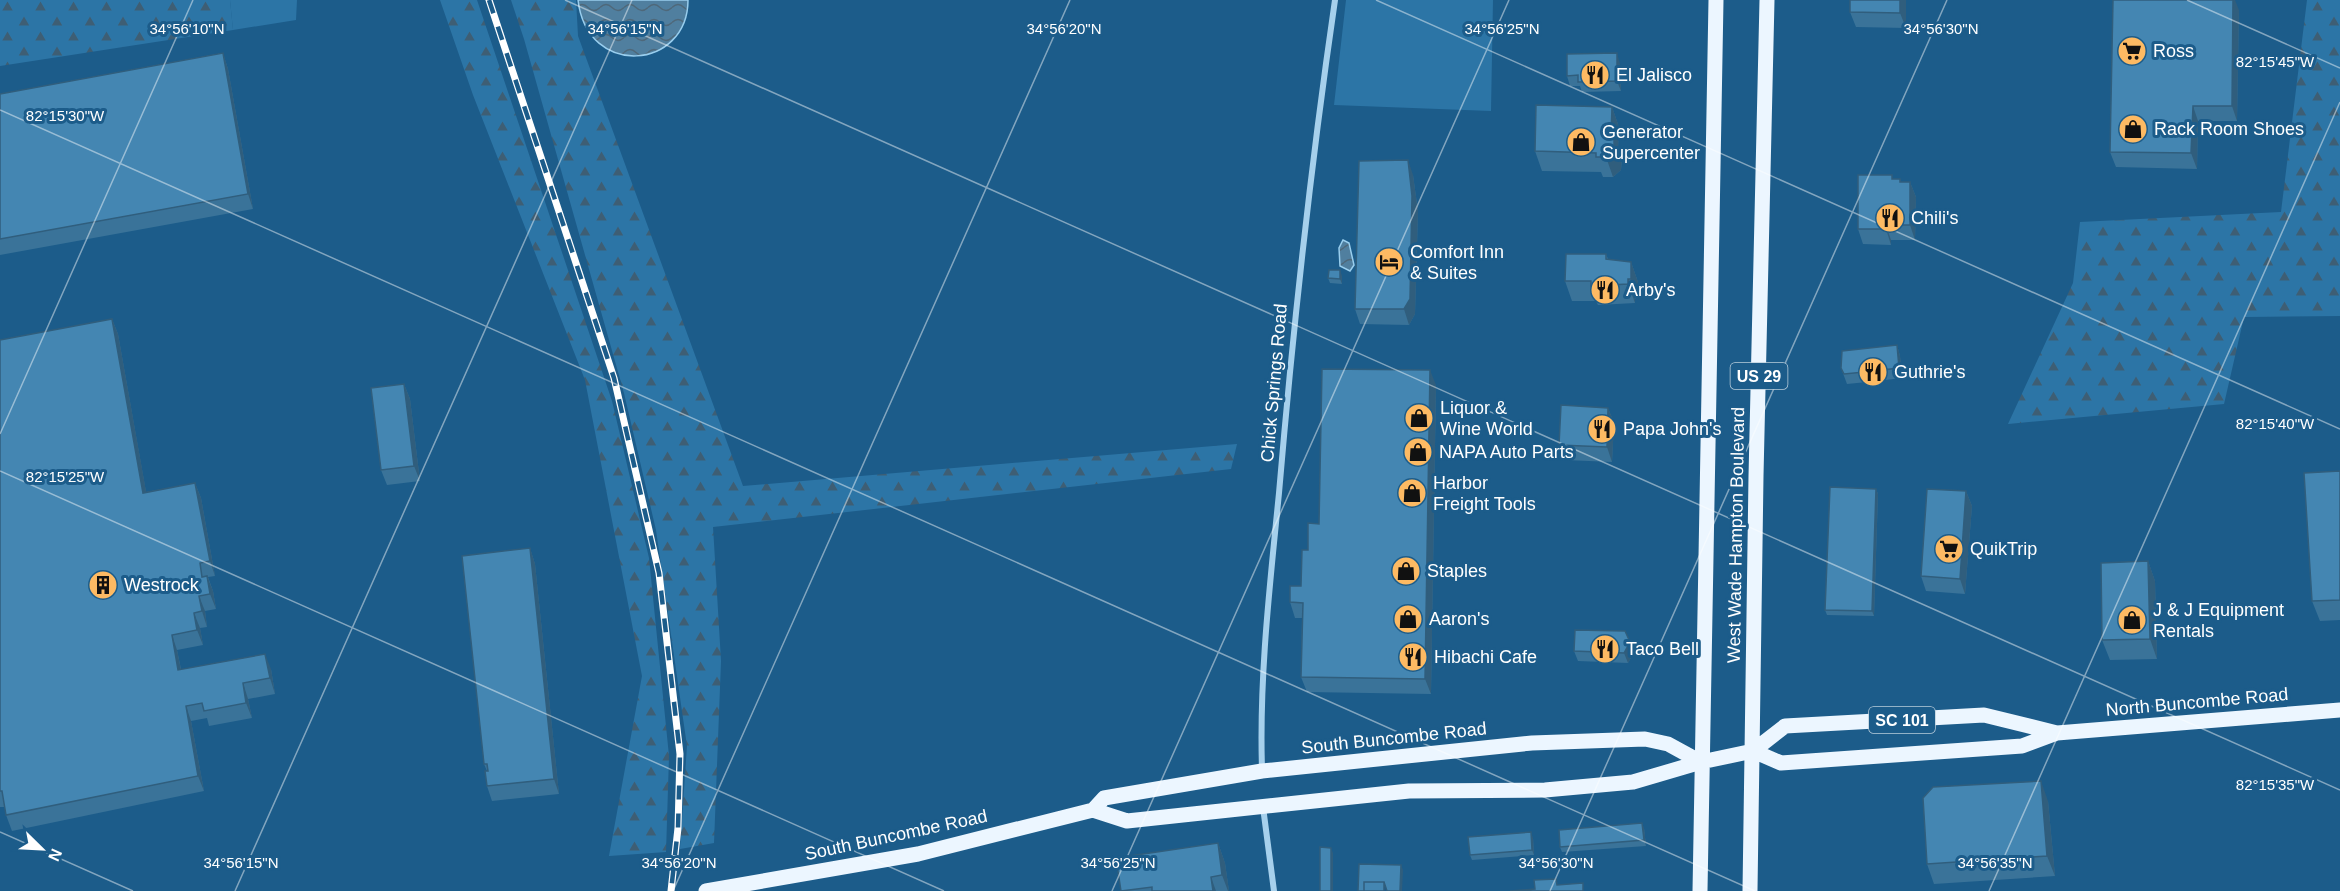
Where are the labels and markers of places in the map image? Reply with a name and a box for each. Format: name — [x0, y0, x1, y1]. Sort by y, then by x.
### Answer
supermarket icon: Ross — [2116, 35, 2148, 67]
place label: Ross — [2153, 41, 2194, 61]
restaurant icon: El Jalisco — [1579, 59, 1611, 91]
place label: El Jalisco — [1616, 65, 1692, 85]
shop icon: Rack Room Shoes — [2117, 113, 2149, 145]
place label: Rack Room Shoes — [2154, 119, 2304, 139]
place label: Generator Supercenter — [1602, 122, 1700, 163]
shop icon: Generator Supercenter — [1565, 126, 1597, 158]
restaurant icon: Chili's — [1874, 202, 1906, 234]
place label: Chili's — [1911, 208, 1958, 228]
place label: Comfort Inn & Suites — [1410, 242, 1504, 283]
hotel icon: Comfort Inn & Suites — [1373, 246, 1405, 278]
restaurant icon: Arby's — [1589, 274, 1621, 306]
place label: Arby's — [1626, 280, 1675, 300]
restaurant icon: Guthrie's — [1857, 356, 1889, 388]
place label: Guthrie's — [1894, 362, 1965, 382]
place label: Liquor & Wine World — [1440, 398, 1533, 439]
shop icon: Liquor & Wine World — [1403, 402, 1435, 434]
restaurant icon: Papa John's — [1586, 413, 1618, 445]
place label: Papa John's — [1623, 419, 1722, 439]
shop icon: NAPA Auto Parts — [1402, 436, 1434, 468]
place label: NAPA Auto Parts — [1439, 442, 1574, 462]
place label: Harbor Freight Tools — [1433, 473, 1536, 514]
shop icon: Harbor Freight Tools — [1396, 477, 1428, 509]
supermarket icon: QuikTrip — [1933, 533, 1965, 565]
place label: QuikTrip — [1970, 539, 2037, 559]
shop icon: Staples — [1390, 555, 1422, 587]
place label: Staples — [1427, 561, 1487, 581]
building icon: Westrock — [87, 569, 119, 601]
place label: Westrock — [124, 575, 200, 595]
place label: J & J Equipment Rentals — [2153, 600, 2284, 641]
shop icon: Aaron's — [1392, 603, 1424, 635]
shop icon: J & J Equipment Rentals — [2116, 604, 2148, 636]
place label: Aaron's — [1429, 609, 1489, 629]
restaurant icon: Taco Bell — [1589, 633, 1621, 665]
place label: Taco Bell — [1626, 639, 1699, 659]
restaurant icon: Hibachi Cafe — [1397, 641, 1429, 673]
place label: Hibachi Cafe — [1434, 647, 1537, 667]

